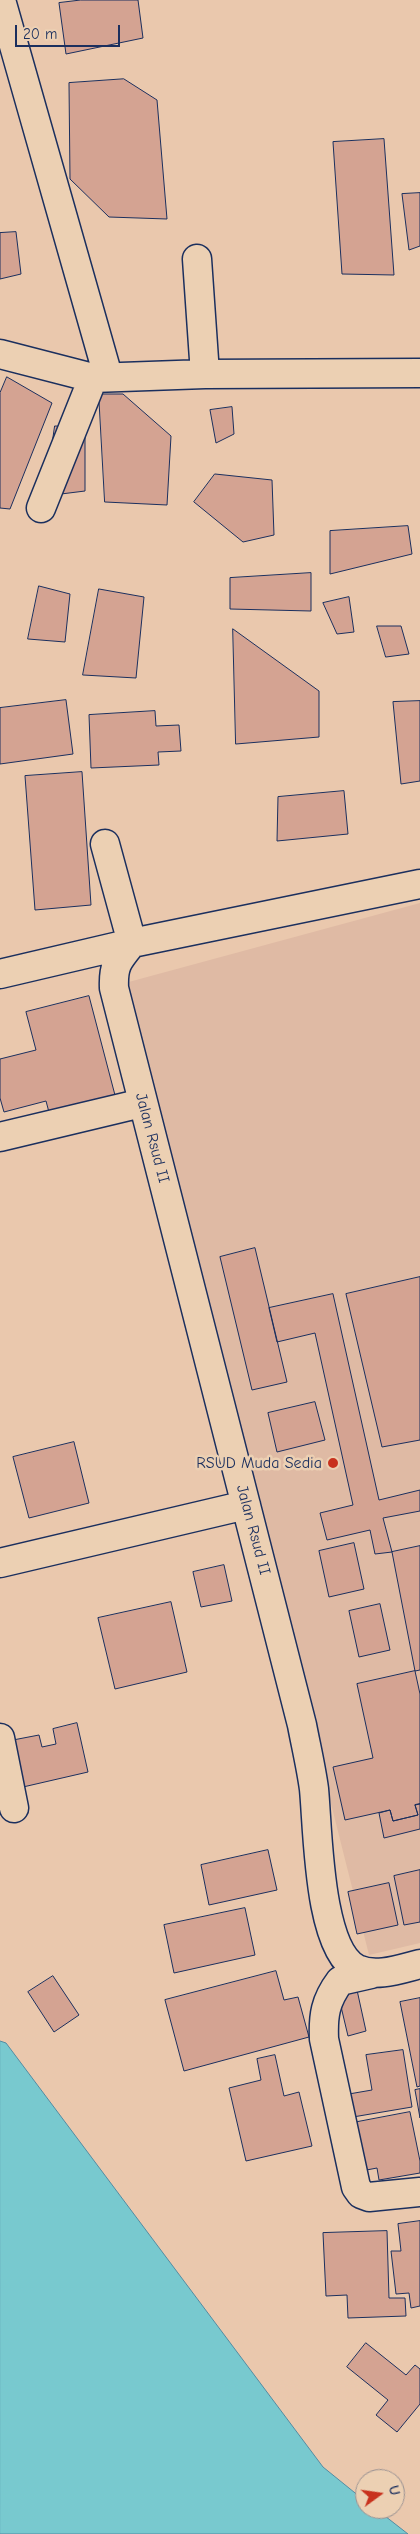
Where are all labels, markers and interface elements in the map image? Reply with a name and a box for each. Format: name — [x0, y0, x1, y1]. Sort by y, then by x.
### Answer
scale bar — [18, 15, 122, 47]
text: 20 m — [23, 25, 57, 43]
street label: Jalan Rsud II — [131, 1091, 173, 1185]
place label: RSUD Muda Sedia — [196, 1453, 322, 1473]
marker: RSUD Muda Sedia — [326, 1456, 340, 1470]
street label: Jalan Rsud II — [232, 1483, 274, 1577]
north arrow — [355, 2469, 405, 2519]
text: U — [385, 2484, 403, 2497]

